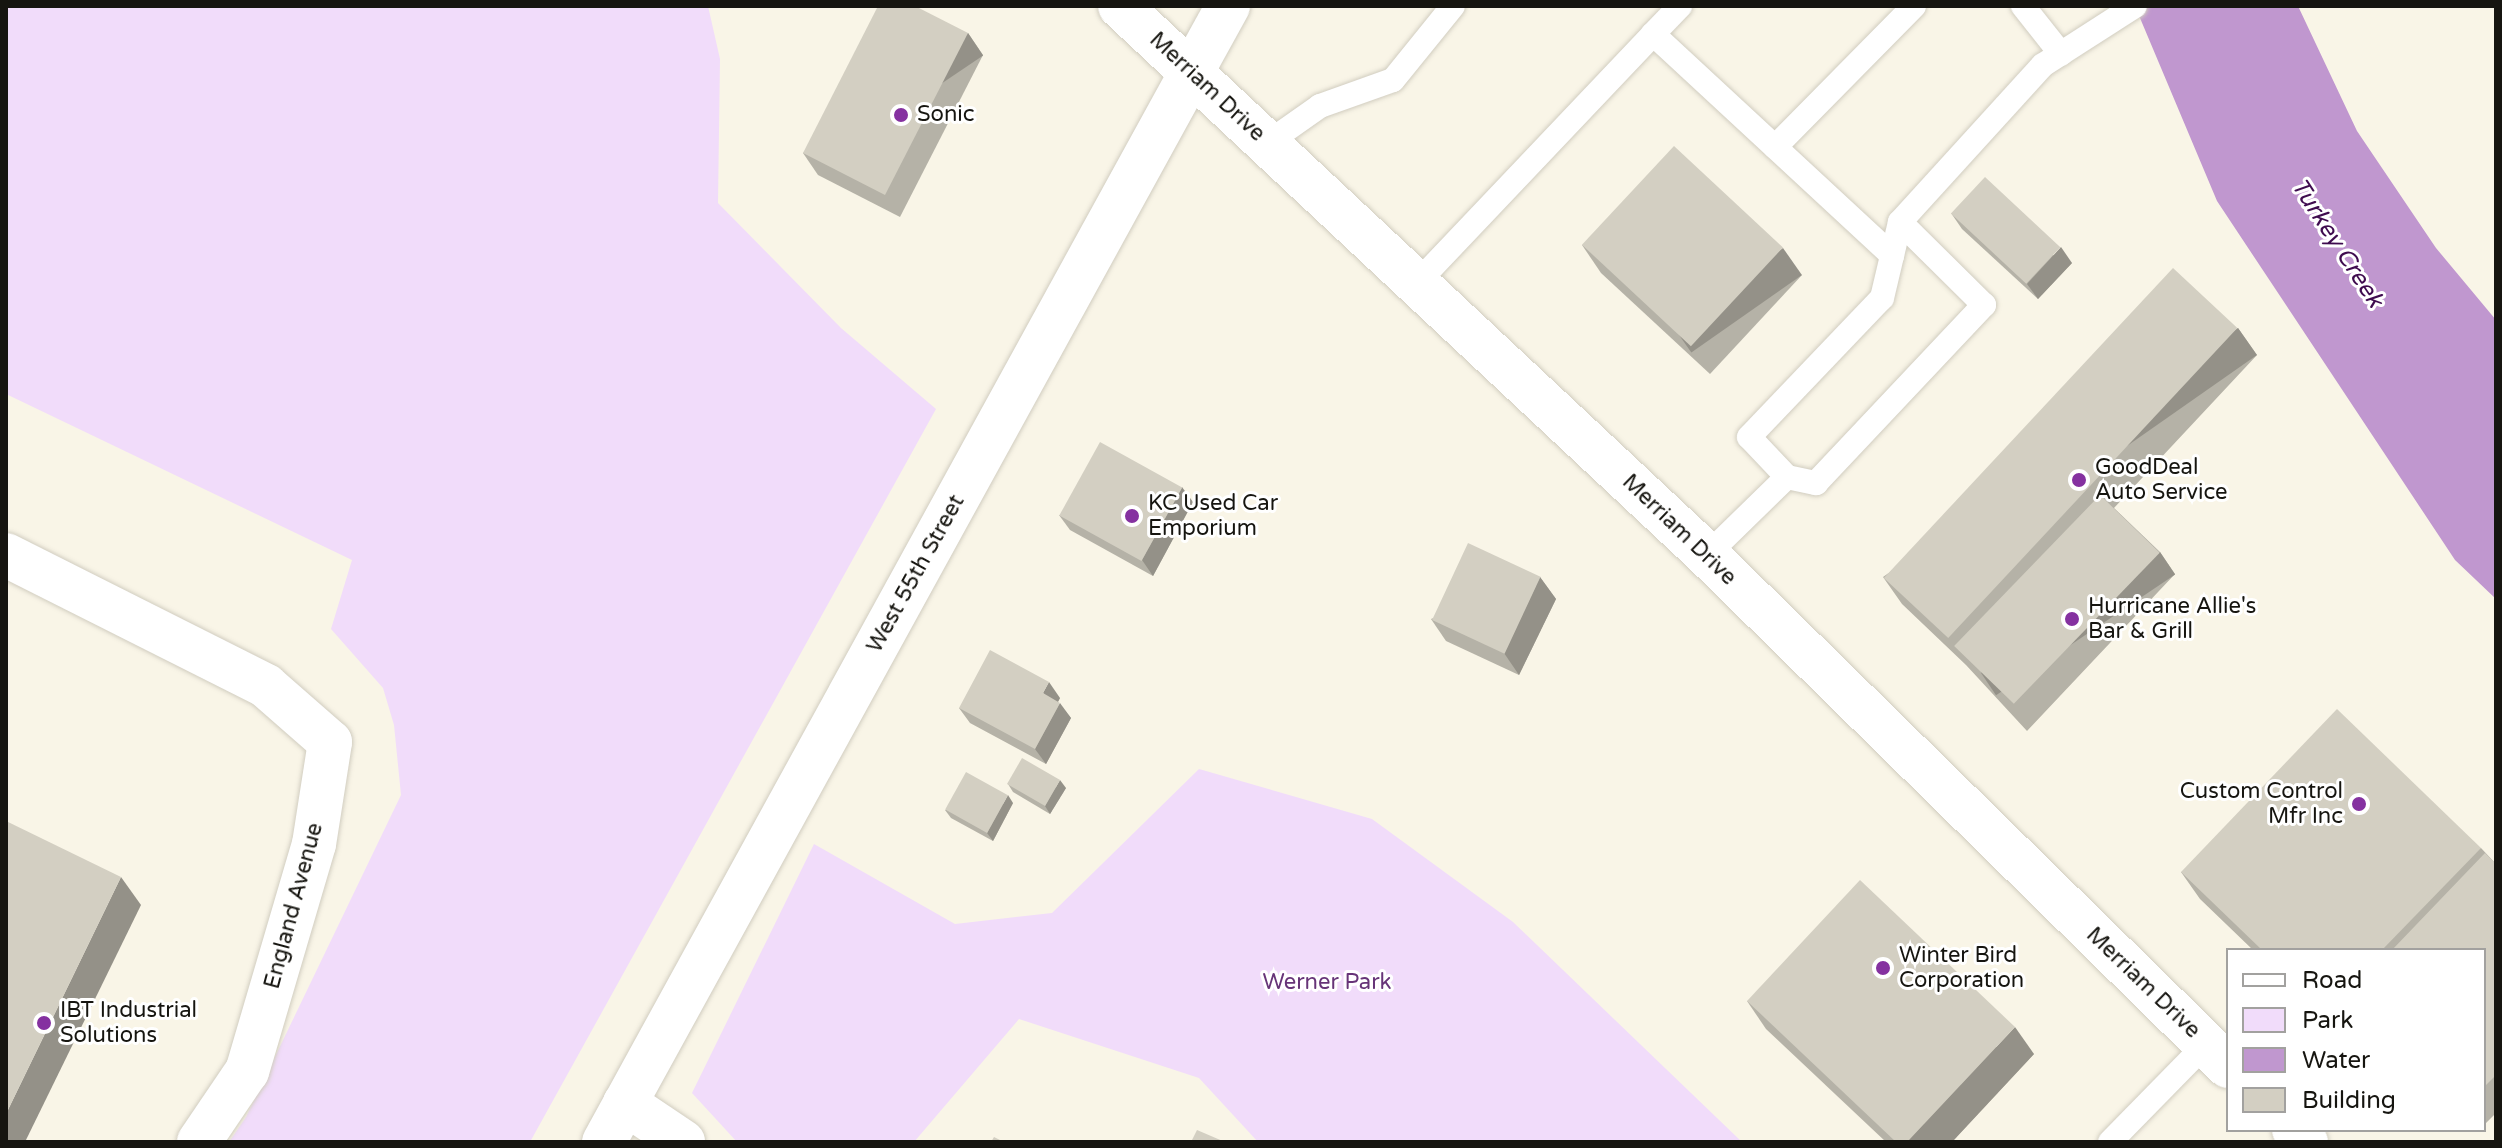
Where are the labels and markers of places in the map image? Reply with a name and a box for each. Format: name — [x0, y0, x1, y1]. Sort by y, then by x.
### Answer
place label: Sonic — [917, 102, 975, 128]
marker: Sonic — [892, 106, 910, 124]
place label: GoodDeal Auto Service — [2095, 454, 2228, 506]
marker: GoodDeal Auto Service — [2070, 471, 2088, 489]
place label: KC Used Car Emporium — [1148, 490, 1278, 542]
marker: KC Used Car Emporium — [1123, 507, 1141, 525]
place label: Hurricane Allie's Bar & Grill — [2088, 593, 2256, 644]
marker: Hurricane Allie's Bar & Grill — [2063, 610, 2081, 628]
place label: Custom Control Mfr Inc — [2180, 778, 2343, 830]
marker: Custom Control Mfr Inc — [2350, 795, 2368, 813]
place label: Winter Bird Corporation — [1899, 942, 2024, 994]
marker: Winter Bird Corporation — [1874, 959, 1892, 977]
place label: IBT Industrial Solutions — [60, 997, 197, 1048]
marker: IBT Industrial Solutions — [35, 1014, 53, 1032]

